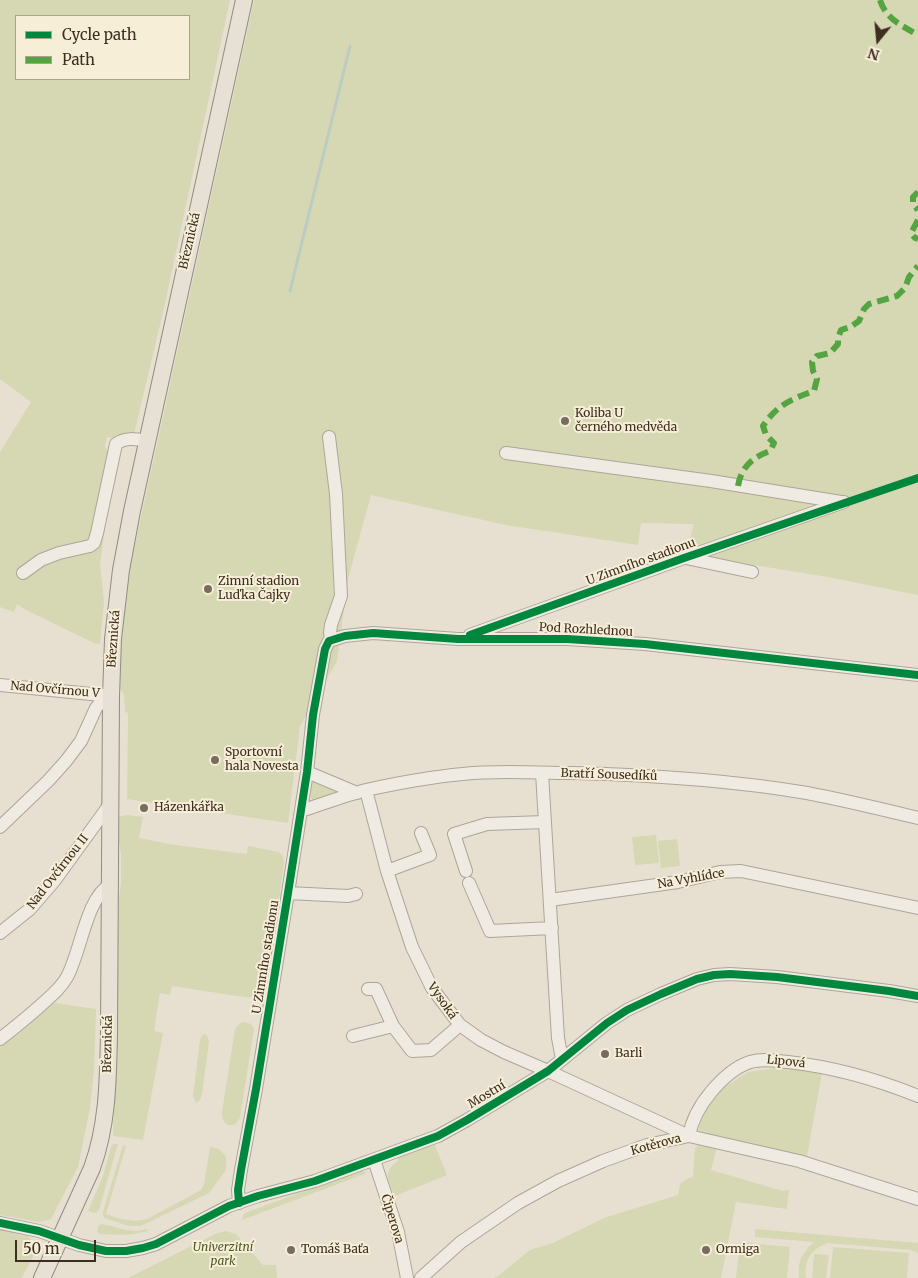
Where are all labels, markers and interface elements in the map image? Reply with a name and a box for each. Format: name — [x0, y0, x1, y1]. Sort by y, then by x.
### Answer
legend — [15, 15, 190, 80]
north arrow — [853, 15, 903, 65]
text: Cycle path — [62, 25, 137, 44]
text: N — [866, 44, 882, 65]
text: Path — [62, 50, 95, 69]
street label: Březnická — [176, 211, 204, 271]
place label: Koliba U černého medvěda — [575, 407, 677, 435]
marker: Koliba U černého medvěda — [559, 415, 571, 427]
street label: U Zimního stadionu — [584, 536, 698, 588]
place label: Zimní stadion Luďka Čajky — [218, 575, 299, 603]
marker: Zimní stadion Luďka Čajky — [202, 583, 214, 595]
street label: Březnická — [105, 610, 123, 668]
street label: Pod Rozhlednou — [539, 620, 633, 640]
street label: Nad Ovčírnou V — [10, 679, 100, 701]
place label: Sportovní hala Novesta — [225, 746, 299, 774]
marker: Sportovní hala Novesta — [209, 754, 221, 766]
street label: Bratří Sousedíků — [560, 766, 658, 784]
place label: Házenkářka — [154, 801, 224, 815]
marker: Házenkářka — [138, 802, 150, 814]
street label: Nad Ovčírnou II — [24, 832, 92, 912]
street label: Na Vyhlídce — [656, 866, 726, 892]
street label: U Zimního stadionu — [250, 899, 282, 1015]
street label: Vysoká — [424, 980, 460, 1022]
street label: Březnická — [100, 1015, 116, 1073]
place label: Barli — [615, 1047, 643, 1061]
marker: Barli — [599, 1048, 611, 1060]
street label: Lipová — [766, 1053, 806, 1071]
street label: Mostní — [466, 1078, 508, 1112]
street label: Kotěrova — [629, 1131, 683, 1159]
street label: Čiperova — [378, 1193, 406, 1245]
scale bar — [18, 1230, 99, 1262]
text: 50 m — [23, 1239, 60, 1258]
park label: Univerzitní park — [193, 1241, 253, 1269]
place label: Tomáš Baťa — [301, 1243, 369, 1257]
place label: Ormiga — [716, 1243, 759, 1257]
marker: Tomáš Baťa — [285, 1244, 297, 1256]
marker: Ormiga — [700, 1244, 712, 1256]

